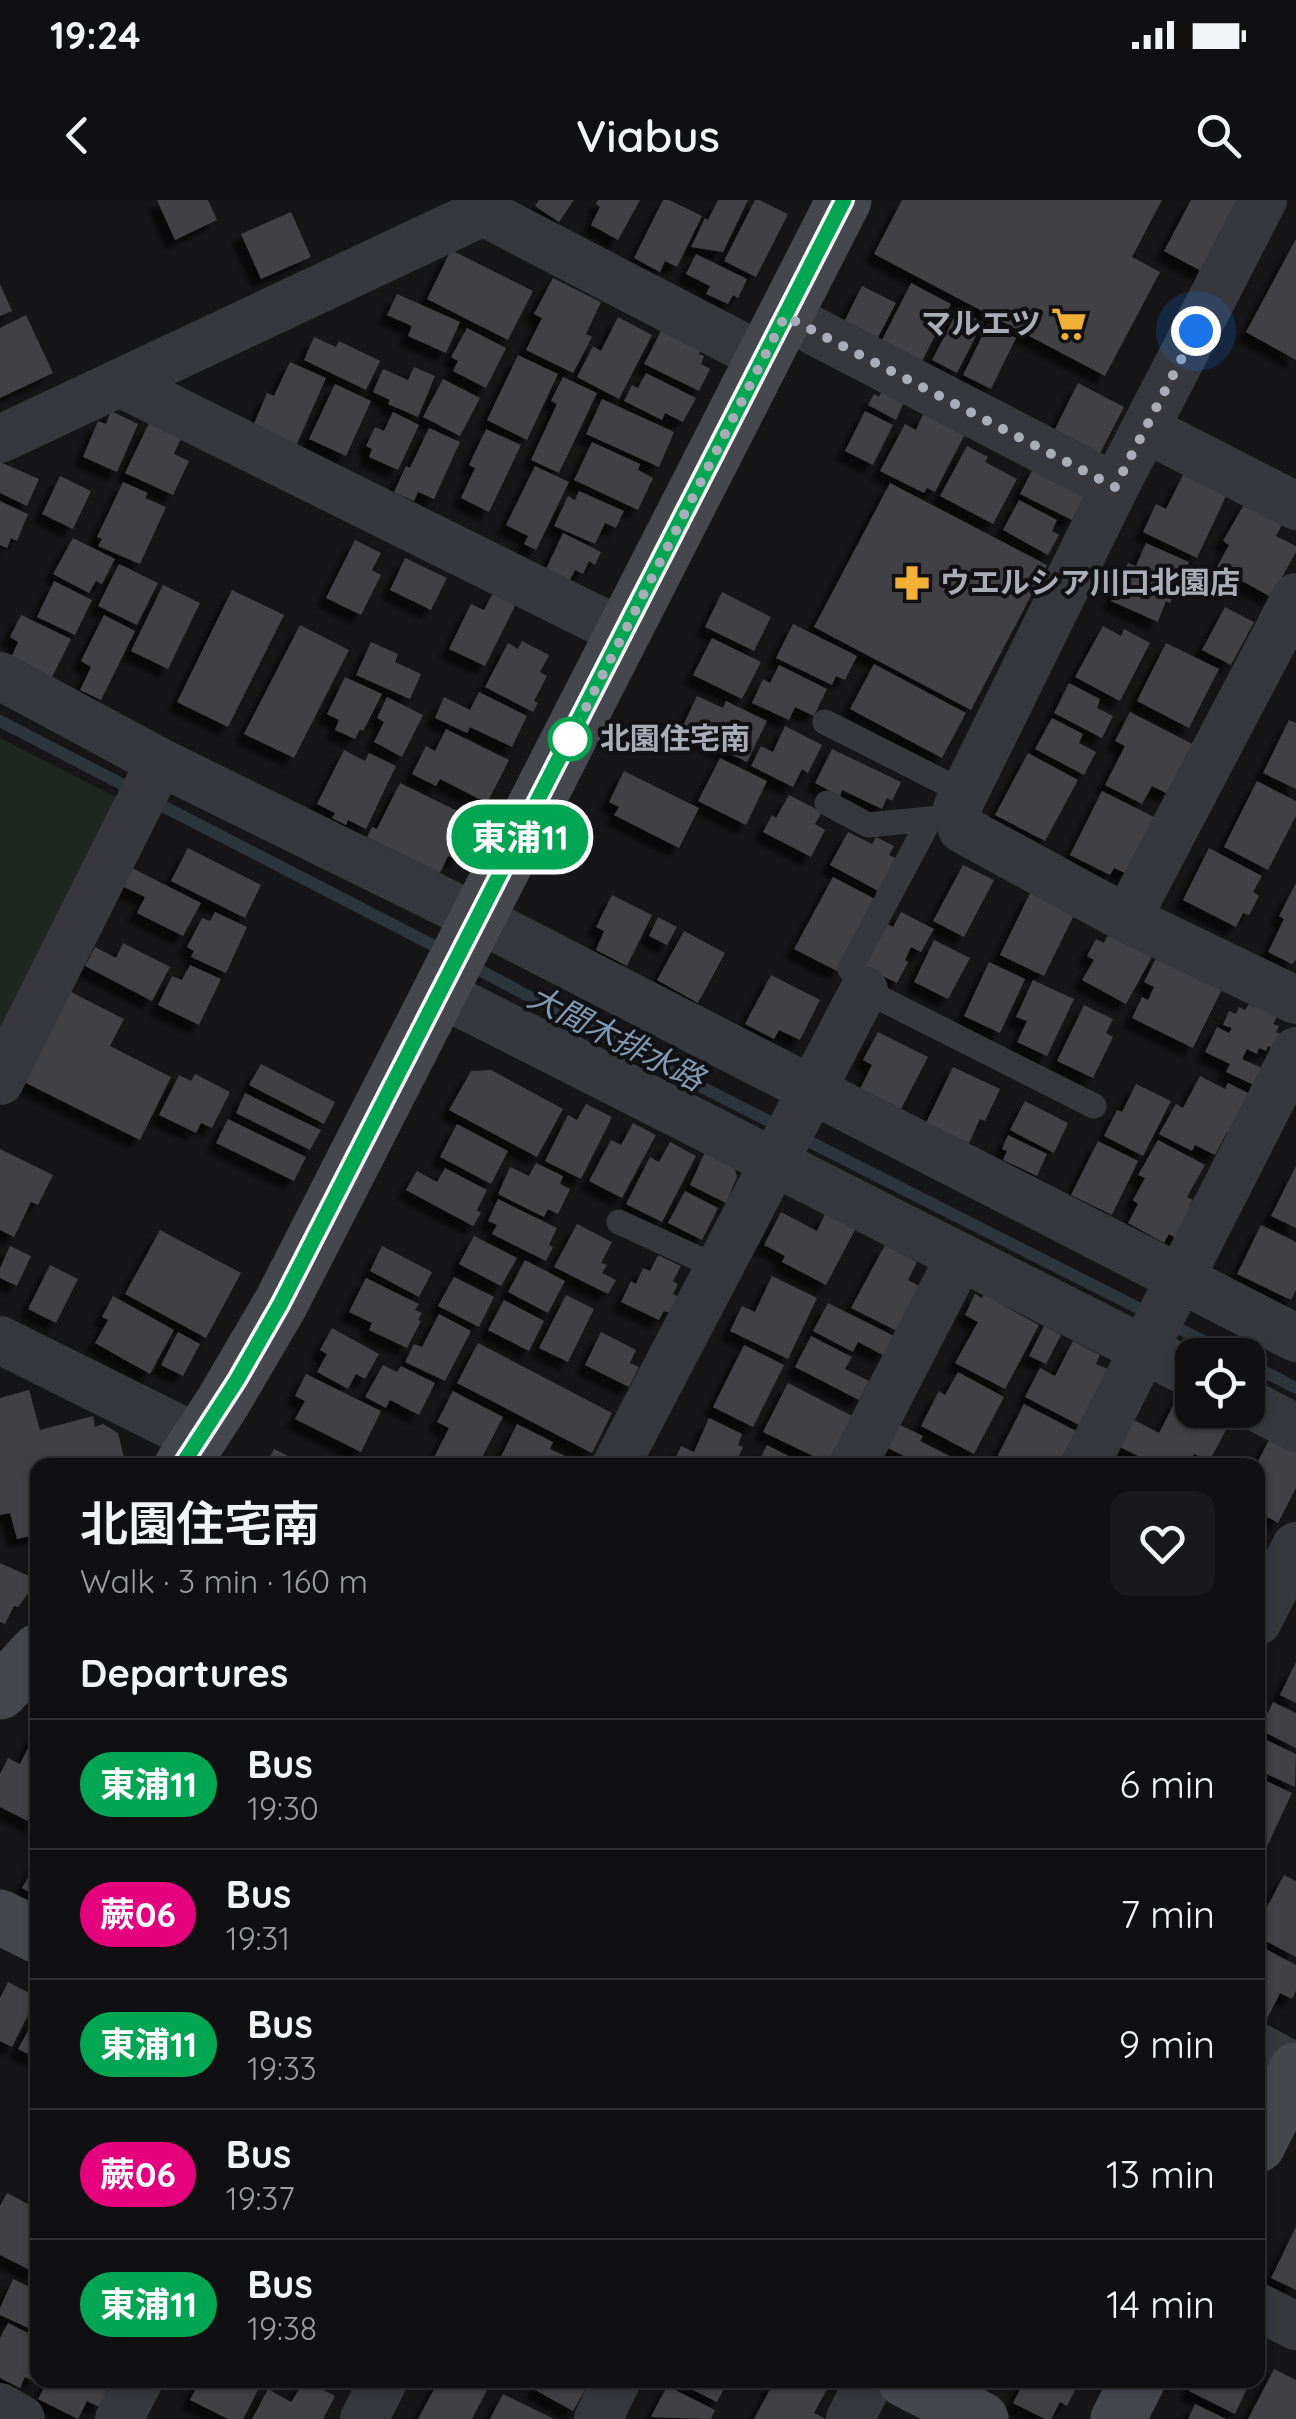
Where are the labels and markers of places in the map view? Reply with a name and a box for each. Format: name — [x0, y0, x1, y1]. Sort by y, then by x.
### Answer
place label: マルエツ — [921, 304, 1041, 342]
supermarket icon: マルエツ — [1050, 305, 1088, 343]
place label: ウエルシア川口北園店 — [940, 563, 1240, 601]
pharmacy icon: ウエルシア川口北園店 — [893, 564, 931, 602]
marker: 北園住宅南 — [549, 718, 591, 760]
place label: 北園住宅南 — [600, 719, 750, 757]

